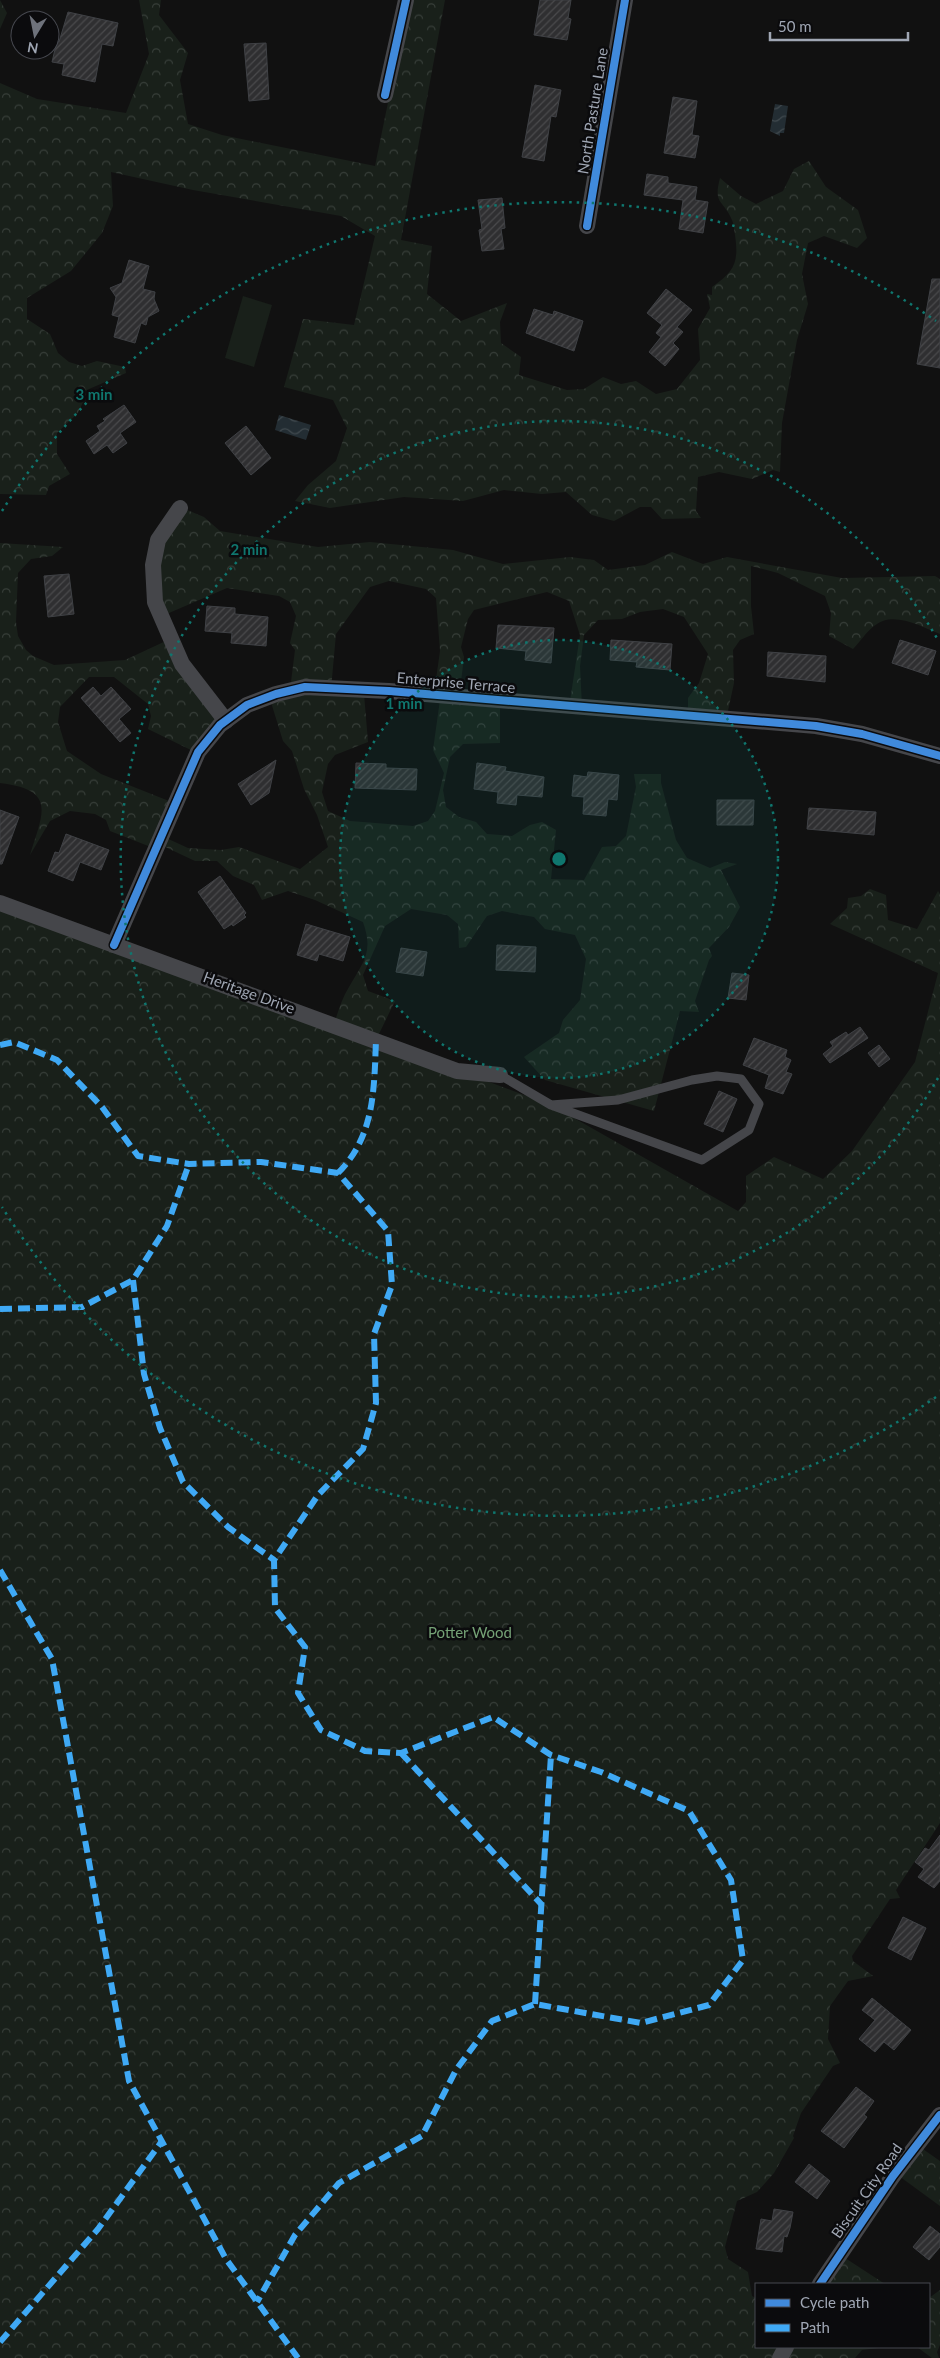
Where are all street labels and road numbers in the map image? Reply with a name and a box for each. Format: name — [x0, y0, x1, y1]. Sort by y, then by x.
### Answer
street label: North Pasture Lane — [573, 46, 611, 175]
street label: Enterprise Terrace — [396, 668, 516, 696]
street label: Heritage Drive — [201, 967, 298, 1017]
street label: Biscuit City Road — [827, 2140, 906, 2241]

